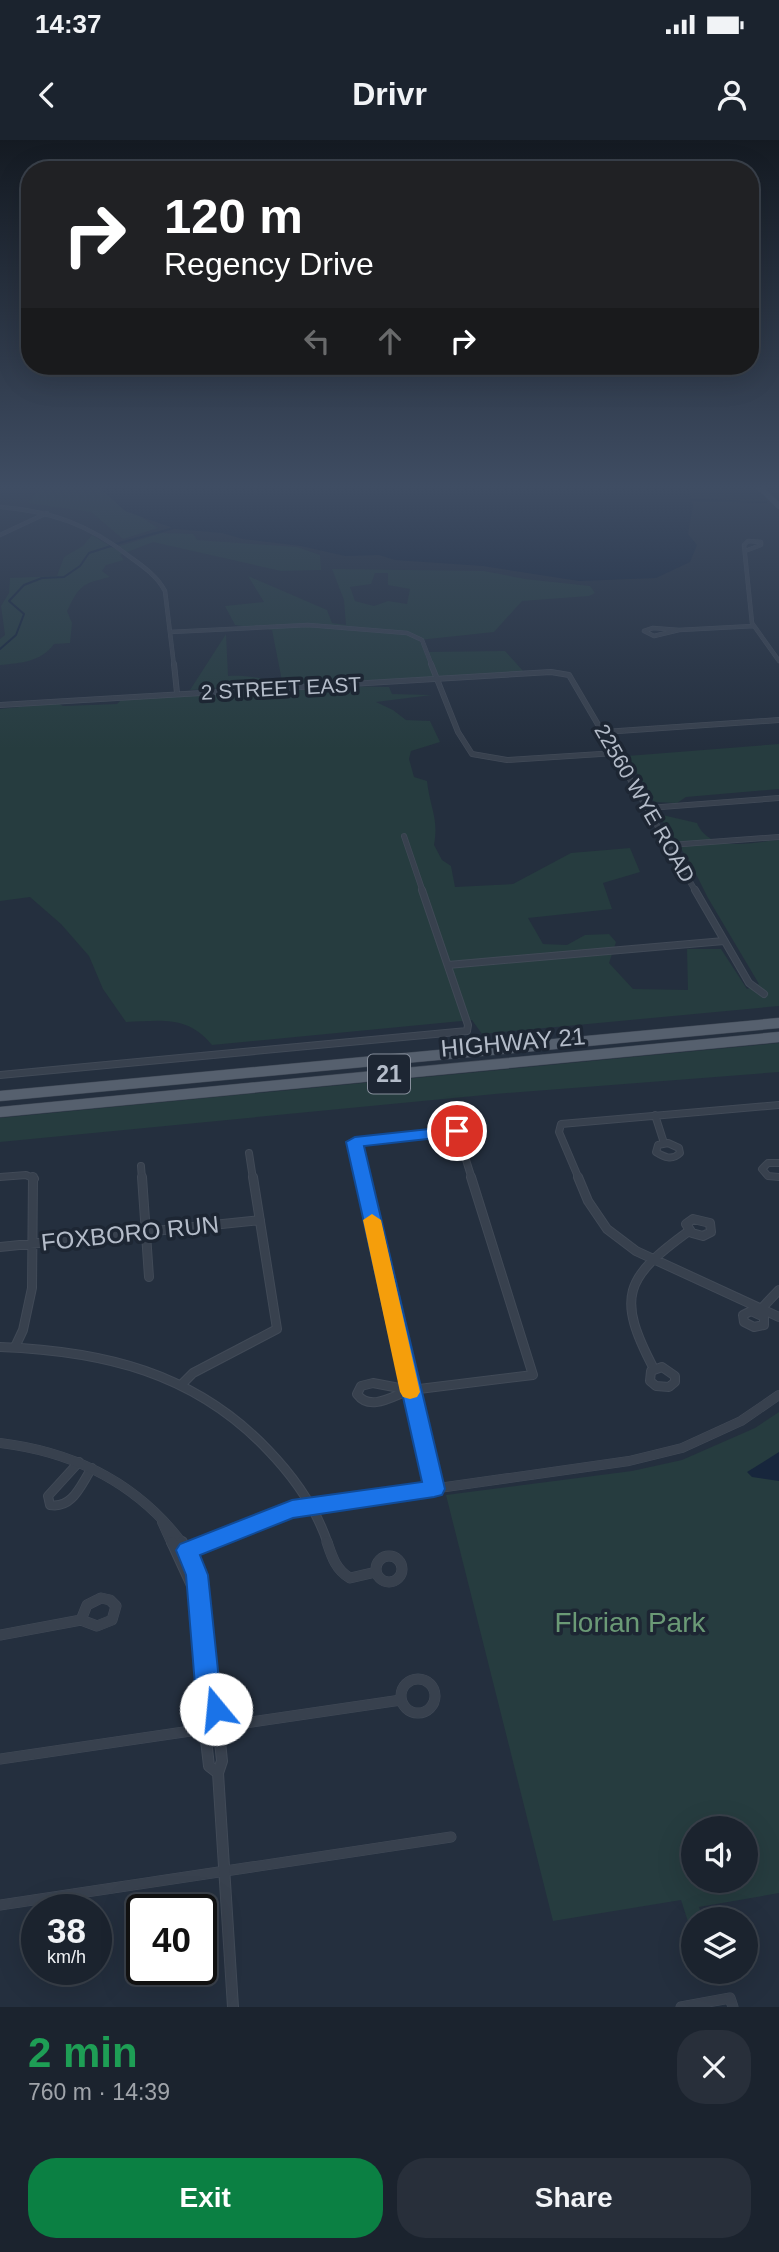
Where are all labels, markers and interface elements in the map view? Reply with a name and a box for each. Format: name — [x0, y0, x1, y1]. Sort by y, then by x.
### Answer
text: 14:37 — [35, 9, 102, 39]
icon: back — [28, 76, 66, 114]
text: Drivr — [352, 76, 427, 112]
icon: person — [713, 76, 751, 114]
icon: right — [49, 189, 140, 280]
text: 120 m — [164, 189, 303, 243]
text: Regency Drive — [164, 246, 374, 282]
icon: left — [298, 322, 336, 360]
icon: ahead — [371, 322, 409, 360]
icon: right — [444, 322, 482, 360]
street label: 2 STREET EAST — [200, 672, 362, 704]
street label: 22560 WYE ROAD — [590, 720, 700, 886]
street label: HIGHWAY 21 — [440, 1022, 586, 1062]
road number: 21 — [368, 1054, 410, 1093]
pin — [427, 1101, 487, 1161]
icon: arrive — [438, 1112, 476, 1150]
street label: FOXBORO RUN — [40, 1210, 220, 1256]
park label: Florian Park — [555, 1607, 706, 1638]
position arrow — [179, 1672, 253, 1746]
map controls — [681, 1816, 758, 1984]
button: sound — [681, 1816, 758, 1893]
speed limit sign: 40 — [126, 1894, 217, 1985]
button: layers — [681, 1907, 758, 1984]
text: 38 — [47, 1911, 86, 1950]
text: km/h — [47, 1947, 86, 1967]
text: 2 min — [28, 2029, 138, 2076]
button: close — [677, 2030, 751, 2104]
text: 760 m · 14:39 — [28, 2079, 170, 2105]
button: Exit — [28, 2158, 383, 2238]
button: Share — [397, 2158, 751, 2238]

